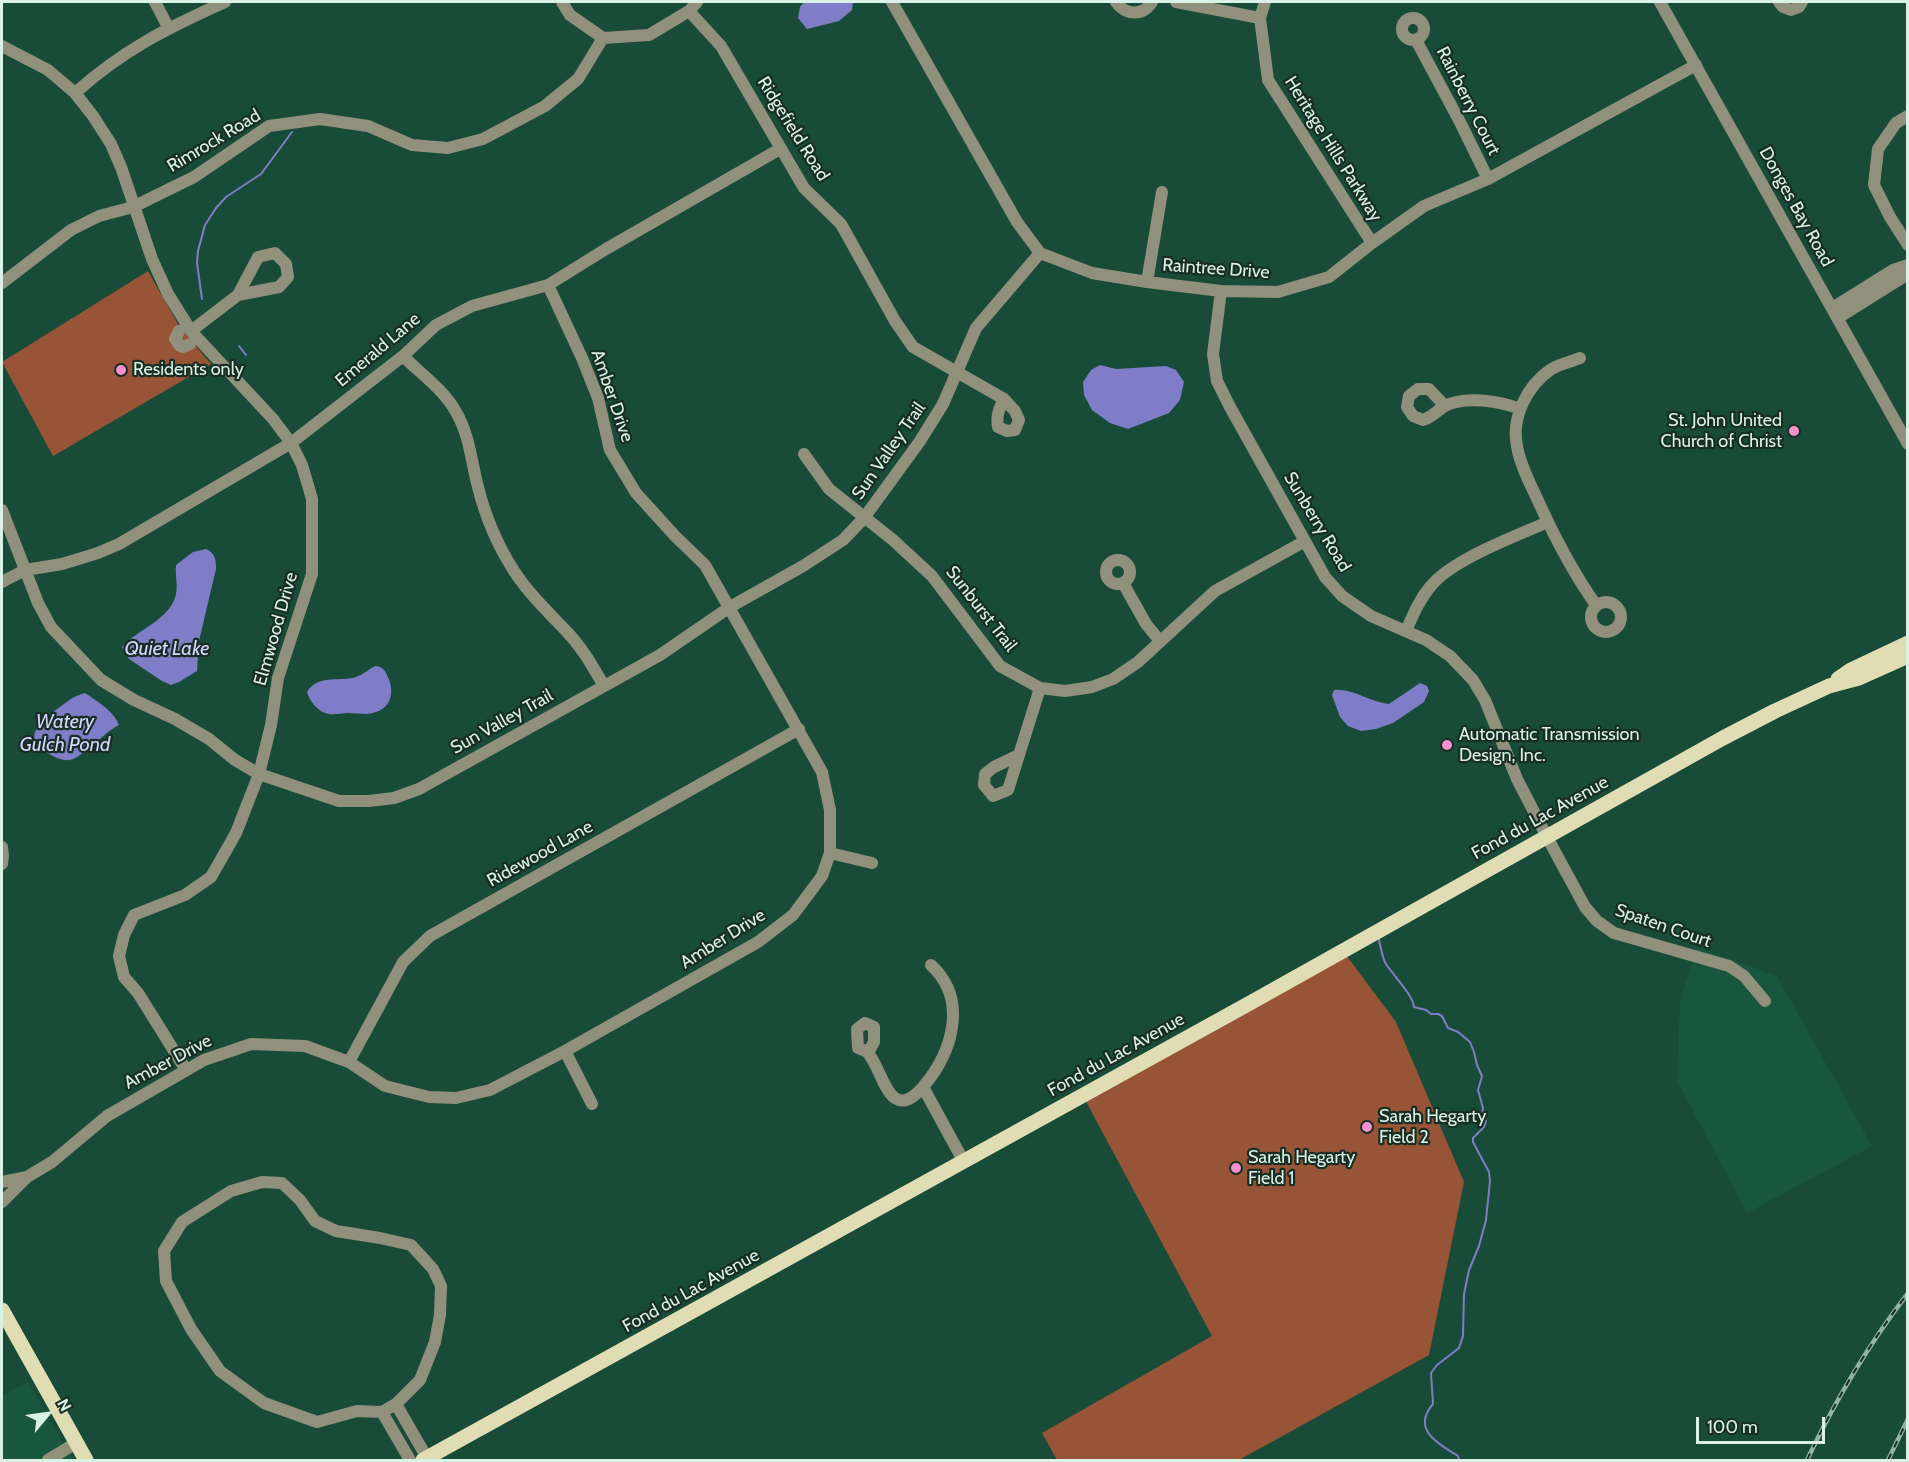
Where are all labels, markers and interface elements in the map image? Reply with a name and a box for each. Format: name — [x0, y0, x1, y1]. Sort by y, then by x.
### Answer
street label: Rainberry Court — [1431, 43, 1505, 159]
street label: Heritage Hills Parkway — [1280, 72, 1386, 226]
street label: Ridgefield Road — [752, 73, 834, 185]
street label: Rimrock Road — [163, 105, 265, 177]
street label: Donges Bay Road — [1754, 143, 1838, 271]
street label: Raintree Drive — [1162, 254, 1270, 284]
street label: Emerald Lane — [331, 308, 425, 392]
street label: Amber Drive — [586, 347, 638, 445]
place label: Residents only — [133, 359, 244, 381]
marker: Residents only — [114, 363, 128, 377]
street label: Sun Valley Trail — [848, 398, 930, 504]
place label: St. John United Church of Christ — [1661, 410, 1782, 452]
marker: St. John United Church of Christ — [1787, 424, 1801, 438]
street label: Sunberry Road — [1279, 468, 1355, 576]
street label: Sunburst Trail — [941, 562, 1021, 656]
street label: Elmwood Drive — [249, 570, 303, 688]
water label: Quiet Lake — [124, 637, 210, 661]
street label: Sun Valley Trail — [447, 685, 557, 759]
water label: Watery Gulch Pond — [20, 710, 110, 757]
place label: Automatic Transmission Design, Inc. — [1459, 724, 1640, 766]
marker: Automatic Transmission Design, Inc. — [1440, 738, 1454, 752]
street label: Fond du Lac Avenue — [1468, 771, 1612, 865]
street label: Ridewood Lane — [483, 816, 597, 892]
street label: Spaten Court — [1612, 899, 1714, 953]
street label: Amber Drive — [676, 904, 770, 974]
street label: Fond du Lac Avenue — [1044, 1008, 1188, 1102]
street label: Amber Drive — [120, 1030, 216, 1094]
place label: Sarah Hegarty Field 2 — [1379, 1106, 1486, 1148]
marker: Sarah Hegarty Field 2 — [1360, 1120, 1374, 1134]
place label: Sarah Hegarty Field 1 — [1248, 1147, 1355, 1190]
marker: Sarah Hegarty Field 1 — [1229, 1161, 1243, 1175]
street label: Fond du Lac Avenue — [619, 1244, 763, 1338]
north arrow — [18, 1384, 78, 1444]
text: N — [53, 1395, 75, 1415]
scale bar — [1699, 1405, 1828, 1443]
text: 100 m — [1707, 1416, 1758, 1438]

